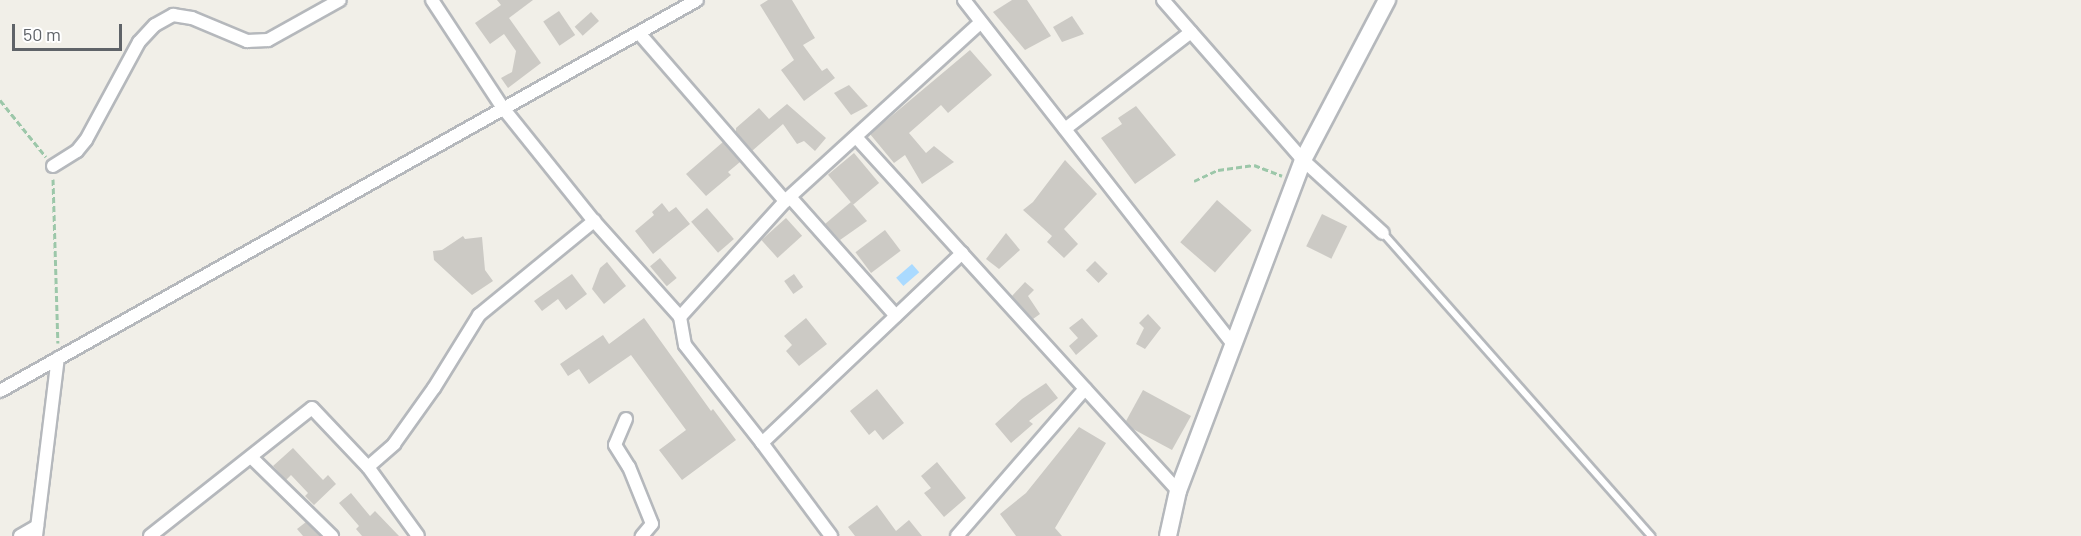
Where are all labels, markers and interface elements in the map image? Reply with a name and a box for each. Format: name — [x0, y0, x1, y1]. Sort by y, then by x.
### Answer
scale bar — [15, 12, 124, 50]
text: 50 m — [23, 23, 61, 45]

